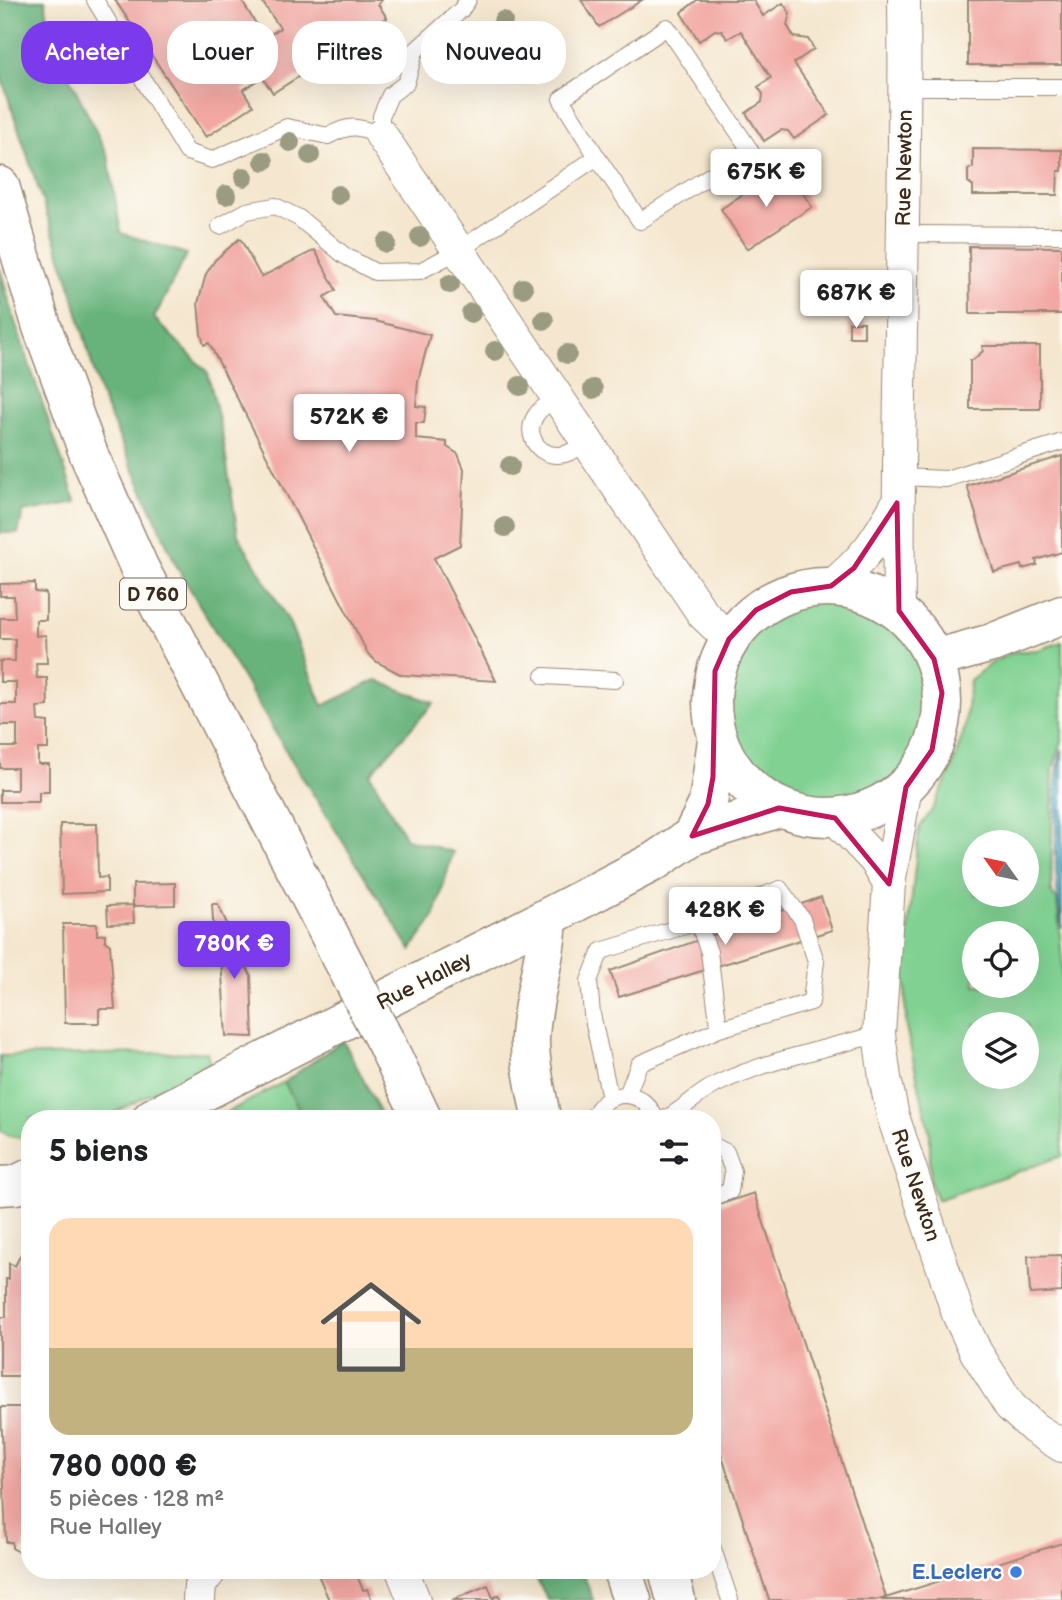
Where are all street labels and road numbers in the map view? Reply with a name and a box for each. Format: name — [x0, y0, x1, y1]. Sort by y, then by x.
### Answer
street label: Rue Newton — [891, 109, 918, 227]
road number: D 760 — [120, 579, 186, 610]
street label: Rue Halley — [373, 947, 476, 1016]
street label: Rue Newton — [886, 1126, 945, 1245]

